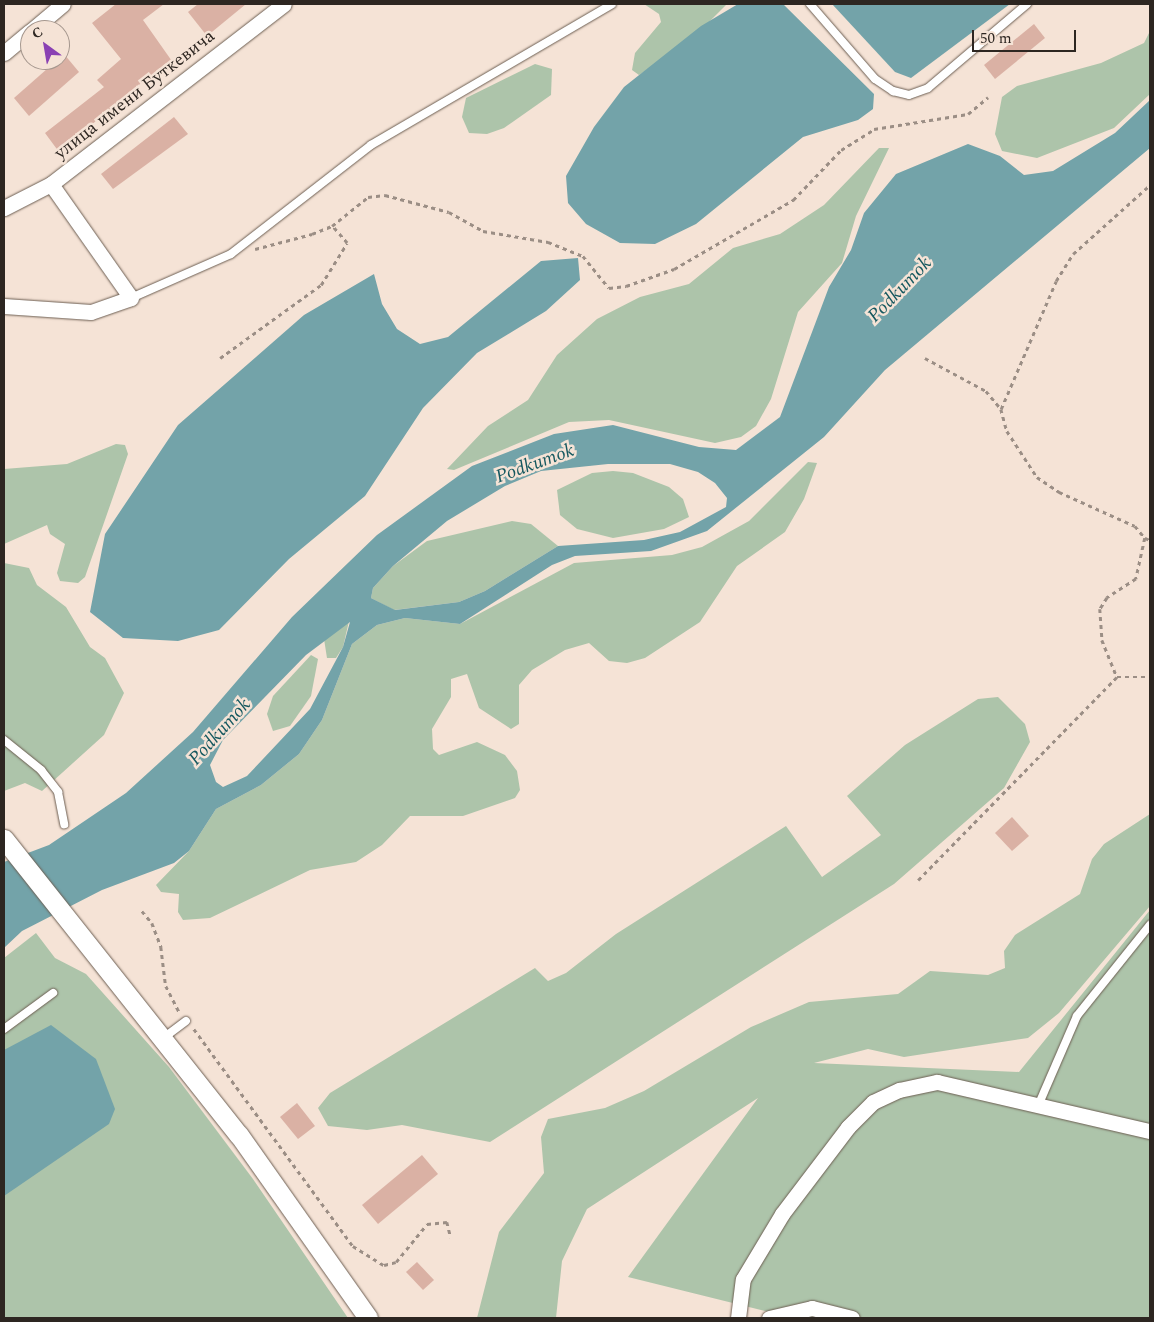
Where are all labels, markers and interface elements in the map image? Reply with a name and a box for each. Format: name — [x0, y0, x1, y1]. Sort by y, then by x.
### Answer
north arrow — [20, 20, 70, 70]
scale bar — [974, 20, 1078, 52]
text: С — [28, 21, 47, 44]
street label: улица имени Буткевича — [51, 26, 219, 164]
text: 50 m — [980, 27, 1012, 50]
water label: Podkumok — [863, 253, 937, 327]
water label: Podkumok — [493, 439, 577, 489]
water label: Podkumok — [184, 694, 256, 770]

